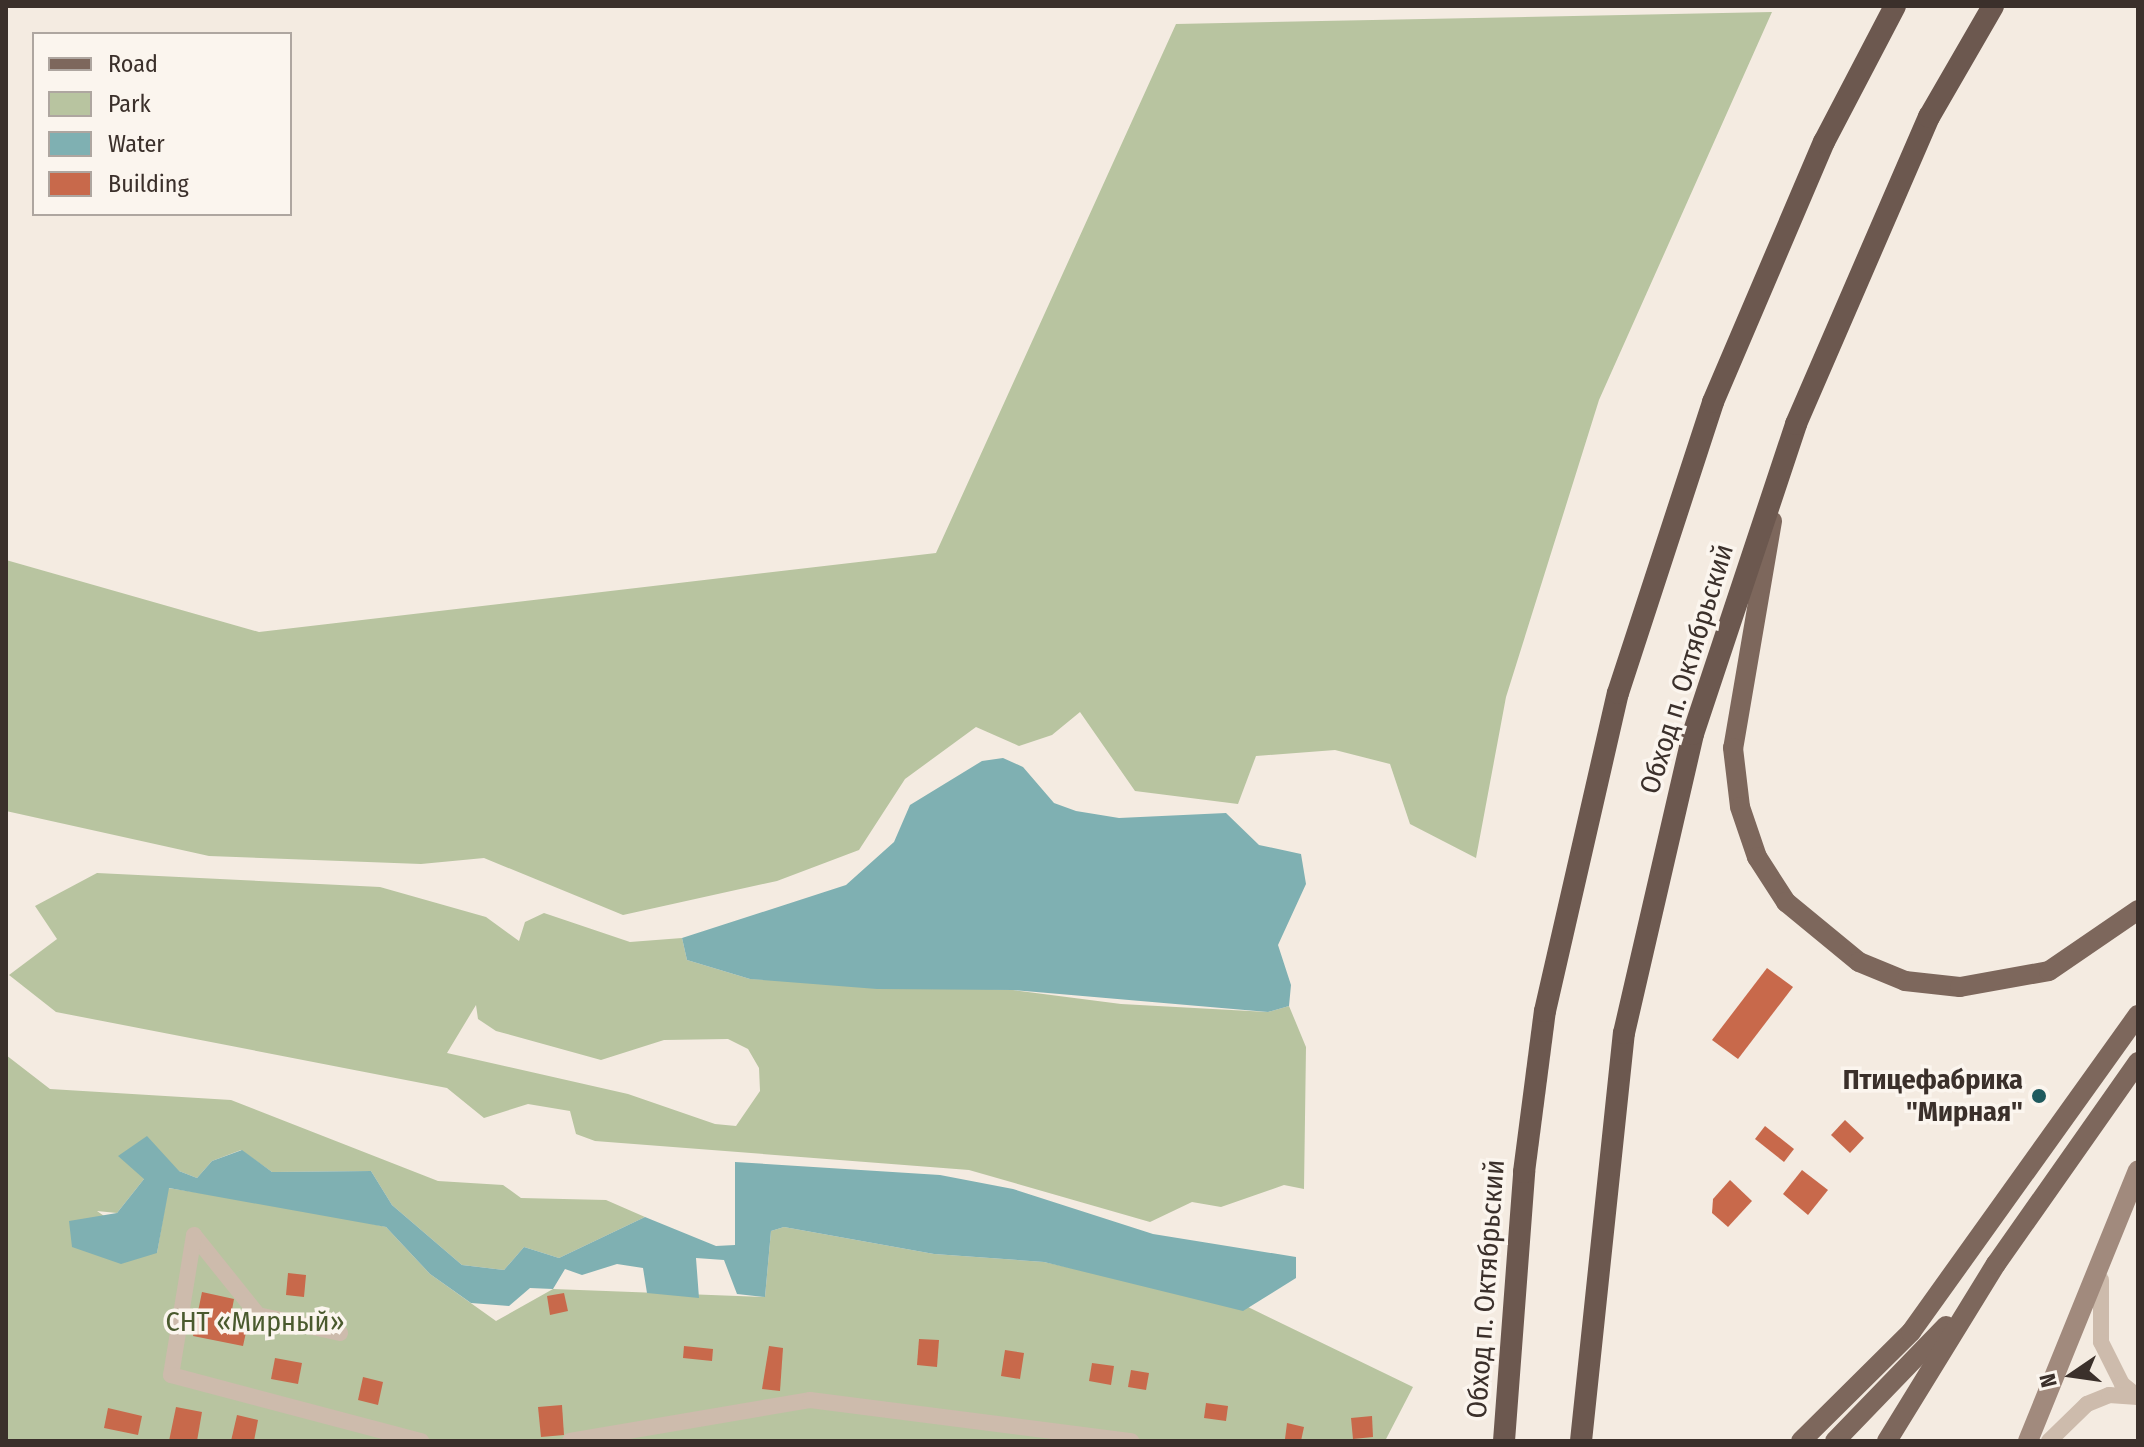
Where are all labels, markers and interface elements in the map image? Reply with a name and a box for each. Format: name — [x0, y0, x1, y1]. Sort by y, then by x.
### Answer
legend — [32, 32, 292, 216]
text: Road — [108, 50, 158, 78]
text: Park — [108, 90, 151, 118]
text: Water — [108, 130, 165, 158]
text: Building — [108, 170, 189, 198]
street label: Обход п. Октябрьский — [1633, 540, 1741, 798]
place label: Птицефабрика "Мирная" — [1843, 1063, 2023, 1129]
marker: Птицефабрика "Мирная" — [2030, 1087, 2048, 1105]
street label: Обход п. Октябрьский — [1460, 1158, 1512, 1420]
park label: СНТ «Мирный» — [165, 1305, 345, 1339]
north arrow — [2032, 1335, 2112, 1415]
text: N — [2033, 1371, 2063, 1390]

